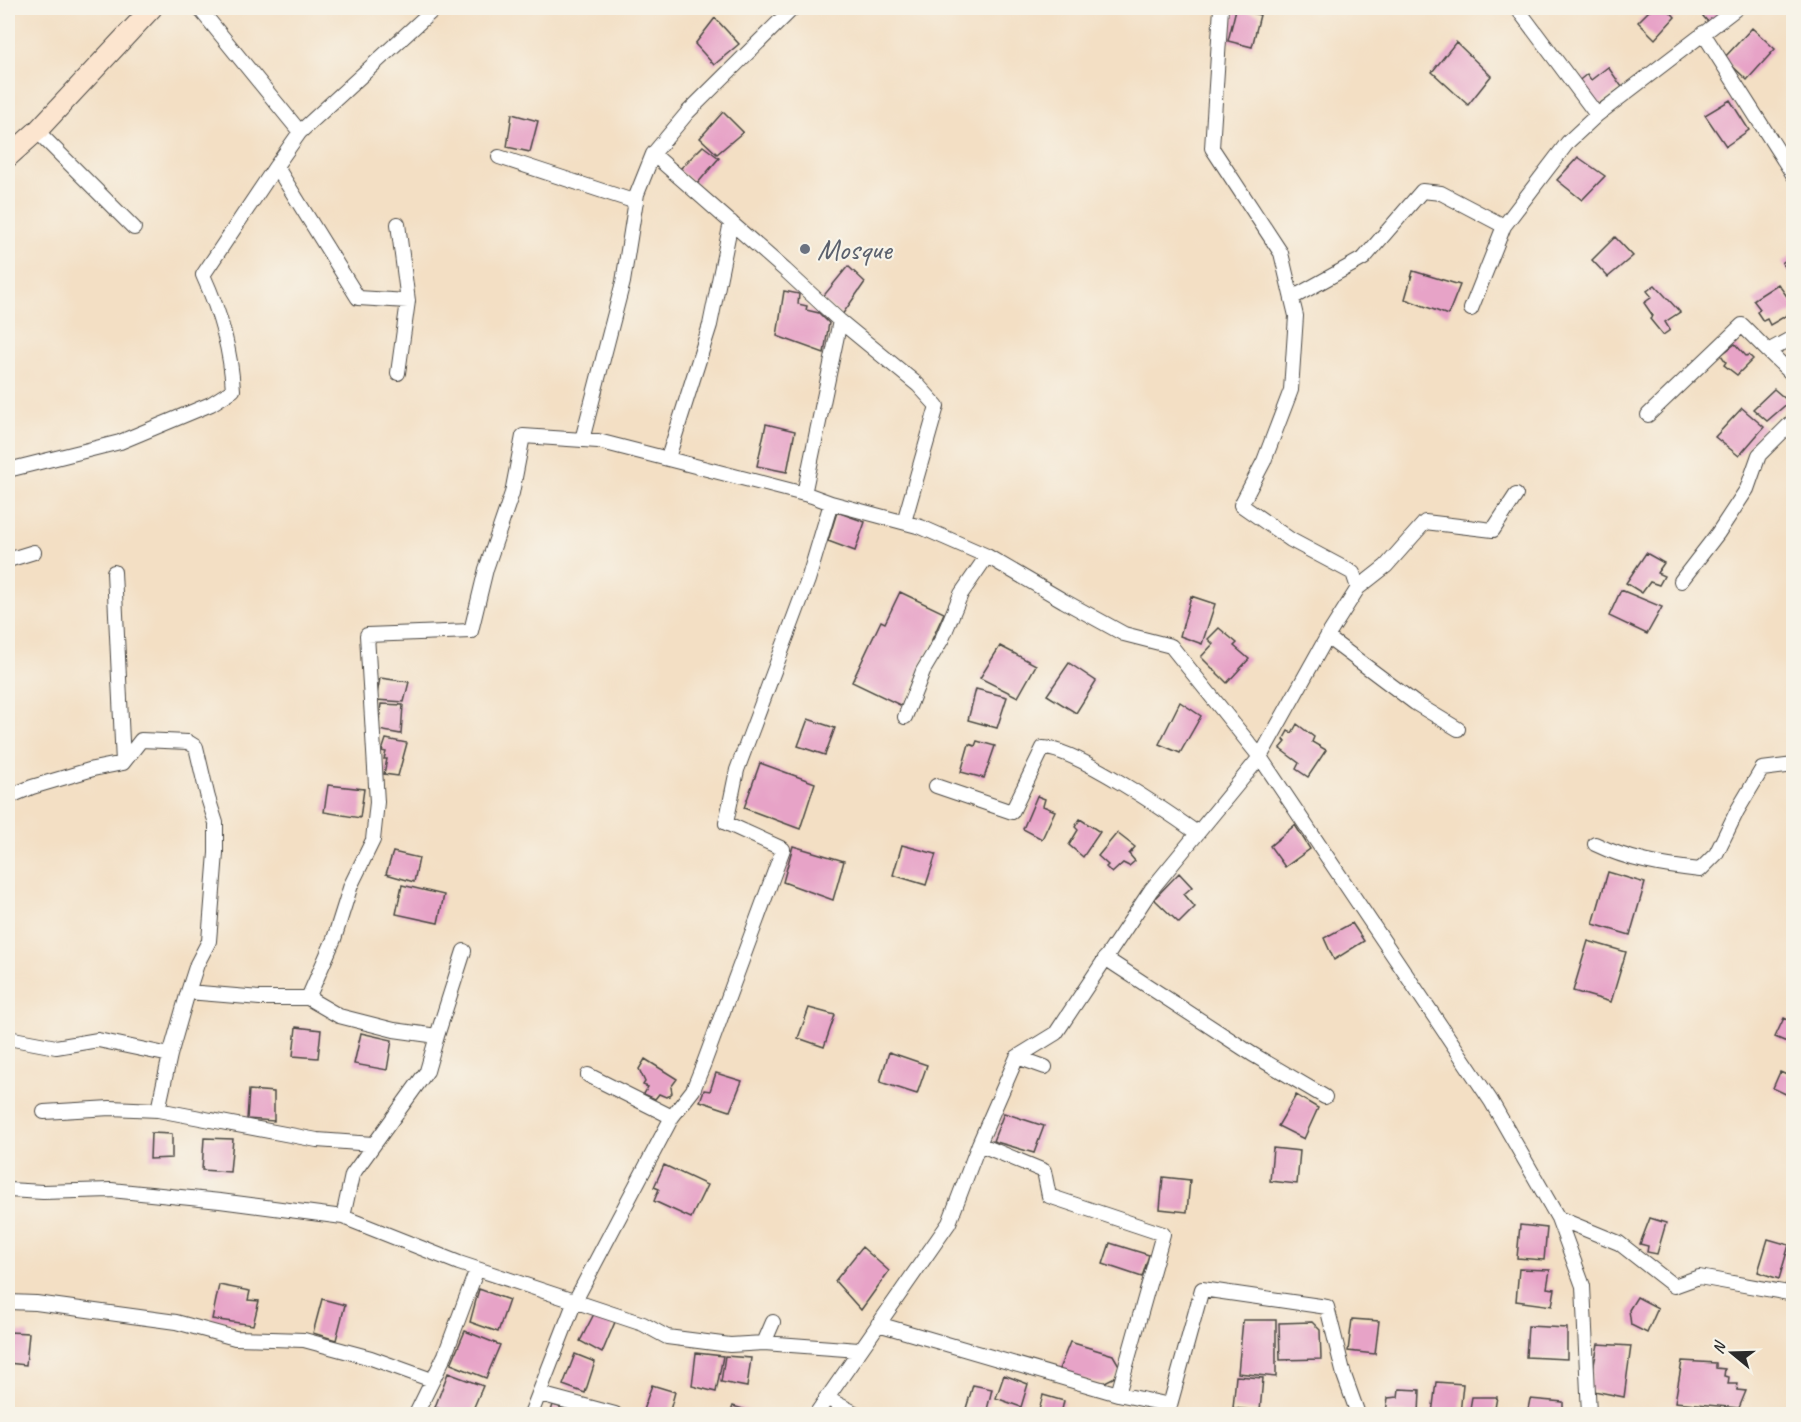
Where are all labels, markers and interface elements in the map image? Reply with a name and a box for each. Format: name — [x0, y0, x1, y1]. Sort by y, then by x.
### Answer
place label: Mosque — [817, 230, 894, 268]
marker: Mosque — [798, 242, 812, 256]
north arrow — [1702, 1323, 1762, 1383]
text: N — [1708, 1338, 1731, 1356]

